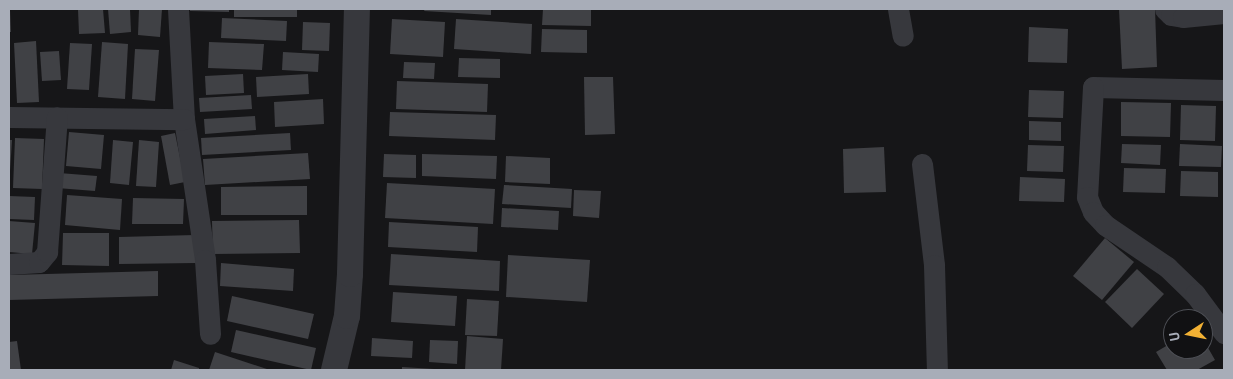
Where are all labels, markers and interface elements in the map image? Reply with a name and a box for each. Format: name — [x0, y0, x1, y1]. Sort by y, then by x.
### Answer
north arrow — [1163, 309, 1213, 359]
text: U — [1165, 331, 1184, 343]

